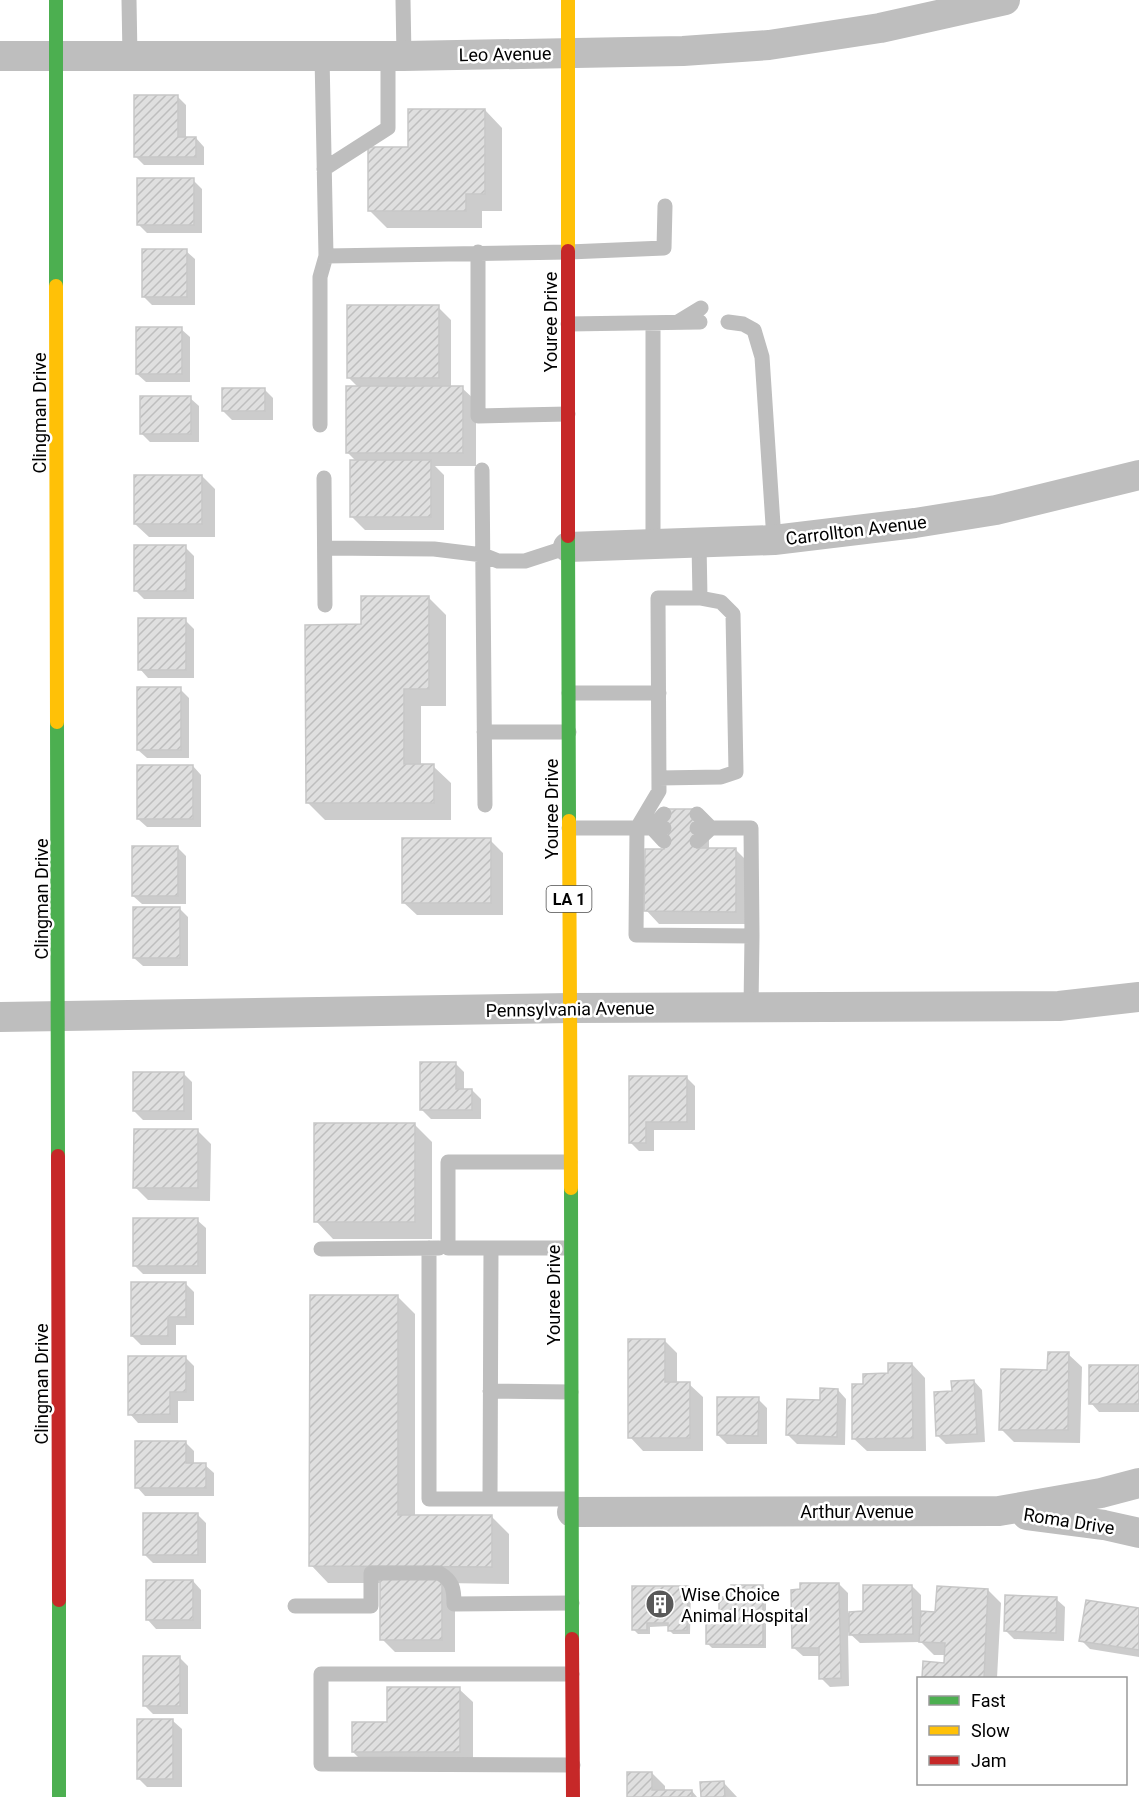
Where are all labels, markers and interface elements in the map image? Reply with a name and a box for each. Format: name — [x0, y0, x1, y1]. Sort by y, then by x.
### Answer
street label: Leo Avenue — [458, 43, 552, 65]
street label: Youree Drive — [540, 272, 561, 372]
street label: Clingman Drive — [29, 353, 50, 473]
street label: Carrollton Avenue — [784, 511, 928, 549]
street label: Youree Drive — [541, 759, 562, 859]
street label: Clingman Drive — [31, 839, 52, 959]
road number: LA 1 — [546, 886, 592, 912]
street label: Pennsylvania Avenue — [485, 997, 655, 1021]
street label: Youree Drive — [543, 1245, 564, 1345]
street label: Clingman Drive — [31, 1324, 52, 1444]
street label: Arthur Avenue — [800, 1501, 914, 1522]
street label: Roma Drive — [1022, 1503, 1116, 1539]
place label: Wise Choice Animal Hospital — [681, 1584, 808, 1626]
building icon: Wise Choice Animal Hospital — [644, 1588, 676, 1620]
legend — [917, 1677, 1127, 1785]
text: Fast — [971, 1690, 1006, 1711]
text: Slow — [971, 1720, 1010, 1741]
text: Jam — [971, 1750, 1007, 1771]

